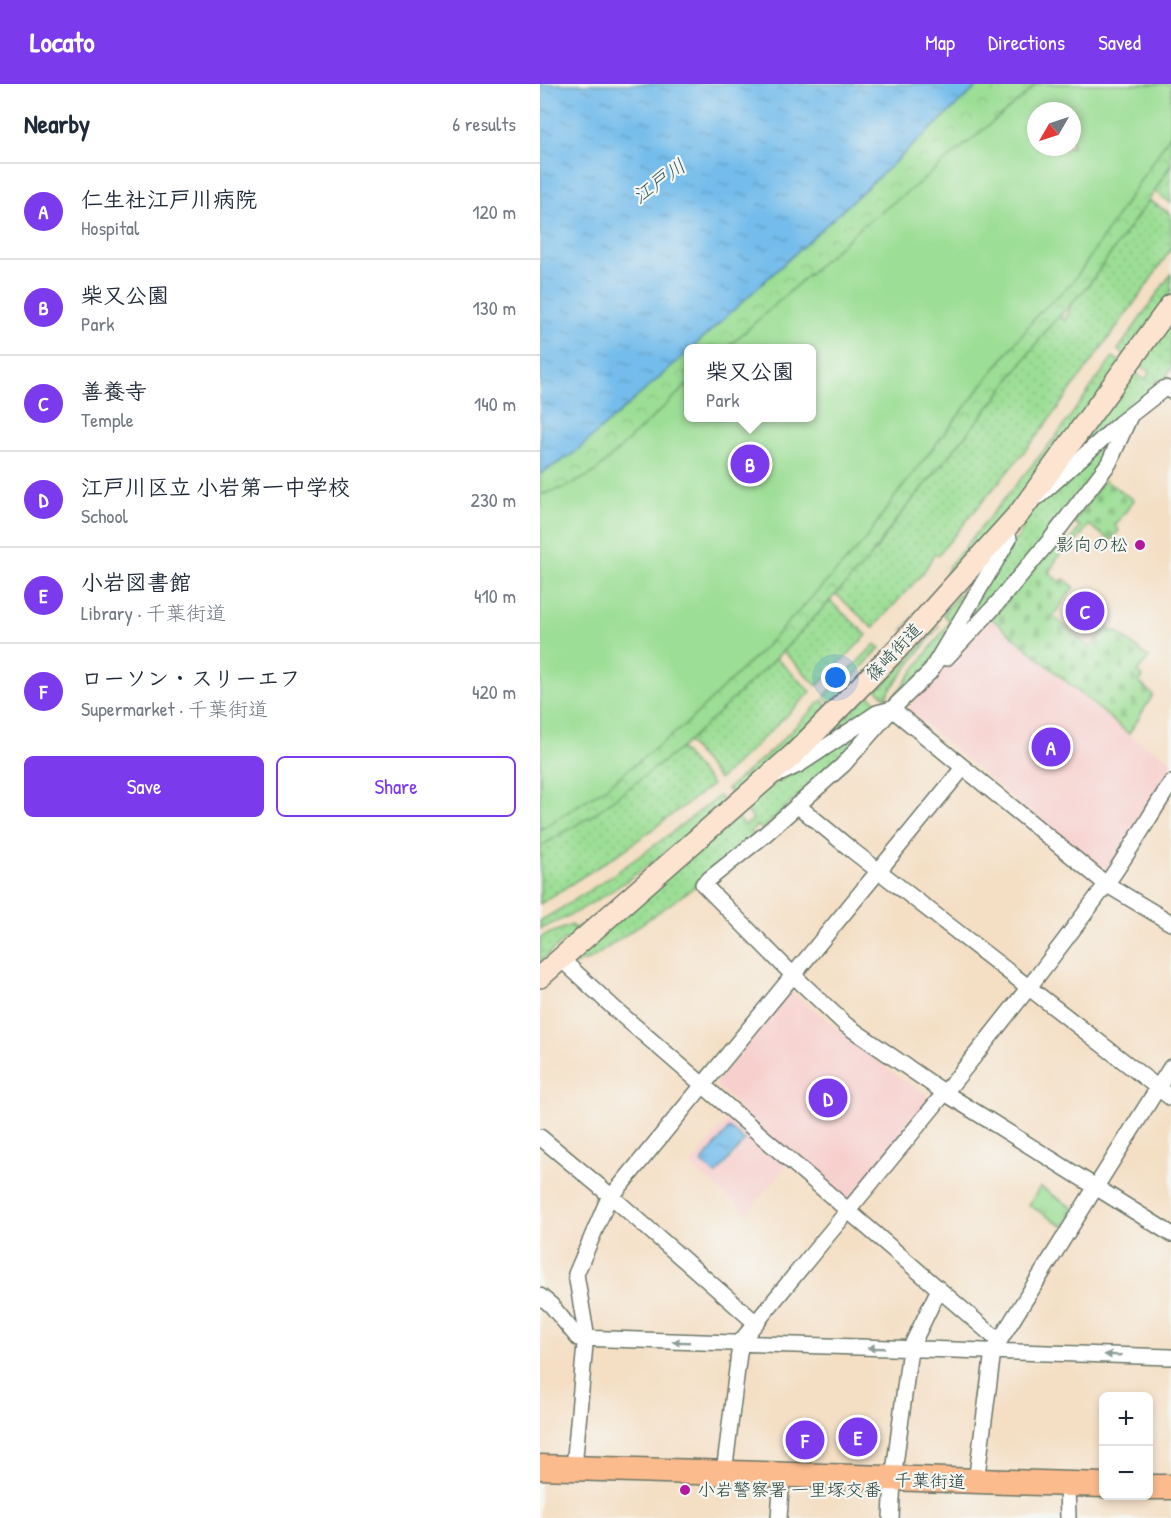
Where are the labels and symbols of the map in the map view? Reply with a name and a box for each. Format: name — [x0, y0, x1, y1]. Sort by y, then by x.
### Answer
north arrow — [1027, 102, 1081, 156]
water label: 江戸川 — [627, 152, 691, 209]
pin: B — [730, 442, 770, 487]
place label: 影向の松 — [1056, 532, 1128, 557]
marker: 影向の松 — [1133, 538, 1147, 552]
pin: C — [1066, 588, 1104, 634]
street label: 篠崎街道 — [860, 617, 927, 687]
your location — [821, 663, 850, 692]
pin: A — [1032, 724, 1070, 770]
pin: D — [808, 1076, 848, 1120]
one-way arrow — [671, 1338, 690, 1347]
one-way arrow — [866, 1343, 885, 1353]
one-way arrow — [1103, 1351, 1122, 1360]
pin: E — [838, 1414, 878, 1460]
pin: F — [786, 1418, 824, 1462]
street label: 千葉街道 — [894, 1467, 966, 1494]
place label: 小岩警察署 一里塚交番 — [697, 1477, 881, 1502]
marker: 小岩警察署 一里塚交番 — [678, 1483, 692, 1497]

